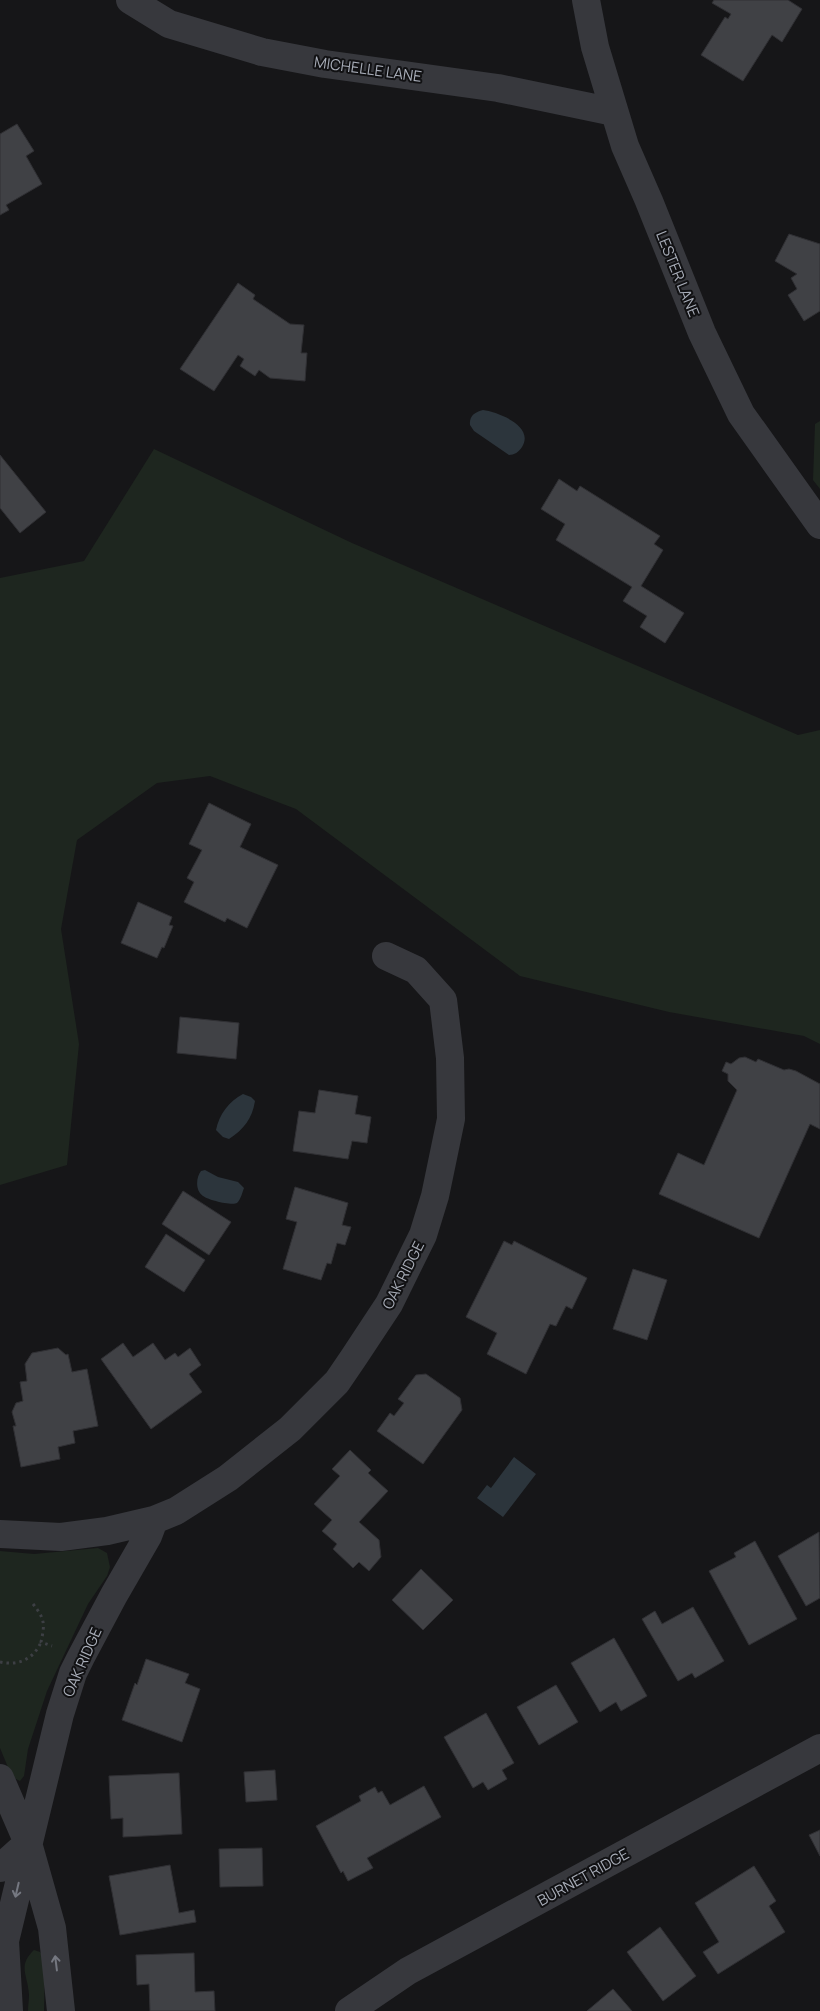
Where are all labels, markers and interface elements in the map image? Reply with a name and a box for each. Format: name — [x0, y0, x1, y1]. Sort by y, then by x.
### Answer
street label: MICHELLE LANE — [313, 51, 423, 87]
street label: LESTER LANE — [651, 228, 705, 320]
street label: OAK RIDGE — [377, 1237, 429, 1313]
street label: OAK RIDGE — [57, 1624, 107, 1700]
street label: BURNET RIDGE — [533, 1843, 633, 1911]
one-way arrow — [12, 1882, 21, 1898]
one-way arrow — [51, 1955, 61, 1971]

